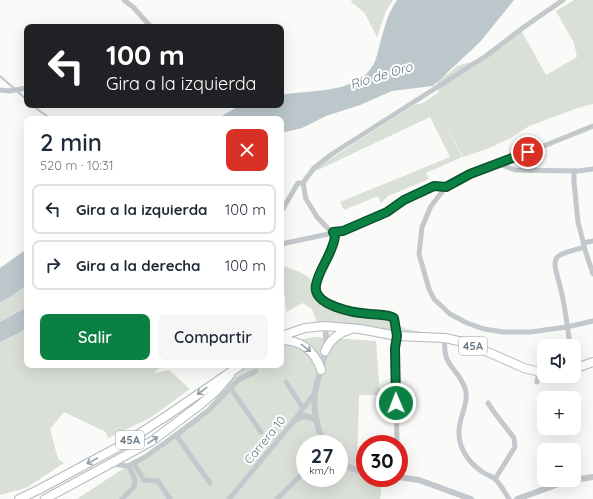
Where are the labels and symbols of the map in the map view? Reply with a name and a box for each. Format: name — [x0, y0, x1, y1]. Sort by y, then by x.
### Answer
water label: Río de Oro — [348, 58, 415, 92]
pin — [511, 135, 545, 169]
road number: 45A — [459, 337, 487, 355]
one-way arrow — [300, 344, 311, 352]
position arrow — [375, 382, 417, 424]
one-way arrow — [196, 387, 207, 395]
street label: Carrera 10 — [241, 413, 289, 467]
road number: 45A — [116, 431, 144, 449]
speed limit sign: 30 — [356, 435, 408, 487]
one-way arrow — [147, 436, 158, 444]
one-way arrow — [86, 458, 98, 465]

